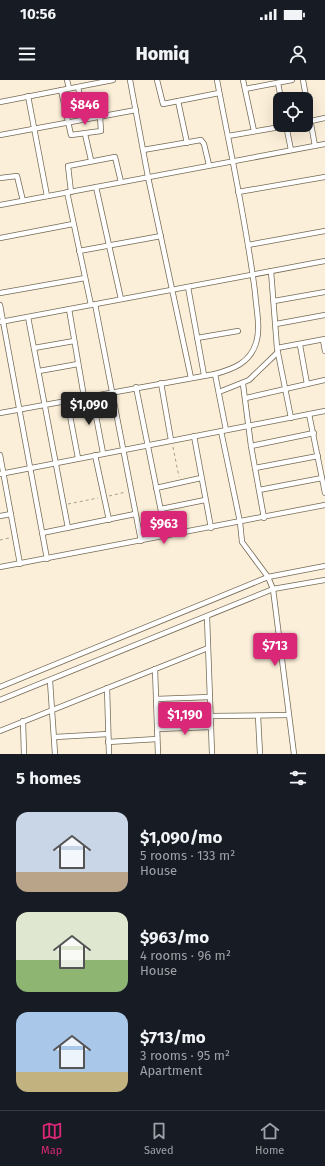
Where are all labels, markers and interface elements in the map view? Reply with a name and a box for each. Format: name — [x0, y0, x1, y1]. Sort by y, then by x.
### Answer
text: 10:56 — [20, 5, 56, 23]
icon: menu — [16, 43, 38, 65]
text: Homiq — [136, 43, 189, 65]
icon: person — [287, 43, 309, 65]
pin: $846 — [61, 92, 109, 126]
map controls — [273, 92, 313, 132]
button: locate — [273, 92, 313, 132]
text: $846 — [70, 97, 100, 112]
pin: $1,090 — [56, 392, 122, 426]
text: $1,090 — [70, 397, 108, 412]
pin: $963 — [140, 511, 188, 545]
text: $963 — [150, 516, 178, 531]
pin: $713 — [251, 633, 299, 667]
text: $713 — [262, 638, 288, 653]
pin: $1,190 — [152, 702, 218, 736]
text: $1,190 — [167, 707, 203, 722]
icon: filters — [287, 767, 309, 789]
text: 5 homes — [16, 768, 81, 789]
text: $1,090/mo — [140, 827, 222, 848]
icon: home — [48, 828, 96, 876]
text: 5 rooms · 133 m² — [140, 848, 235, 863]
text: House — [140, 863, 177, 878]
text: $963/mo — [140, 927, 209, 948]
icon: home — [48, 928, 96, 976]
text: 4 rooms · 96 m² — [140, 948, 231, 963]
text: House — [140, 963, 177, 978]
text: $713/mo — [140, 1027, 206, 1048]
icon: home — [48, 1028, 96, 1076]
text: 3 rooms · 95 m² — [140, 1048, 230, 1063]
text: Apartment — [140, 1063, 202, 1078]
tab: Map — [41, 1120, 63, 1157]
tab: Saved — [144, 1120, 174, 1157]
tab: Home — [255, 1120, 284, 1157]

